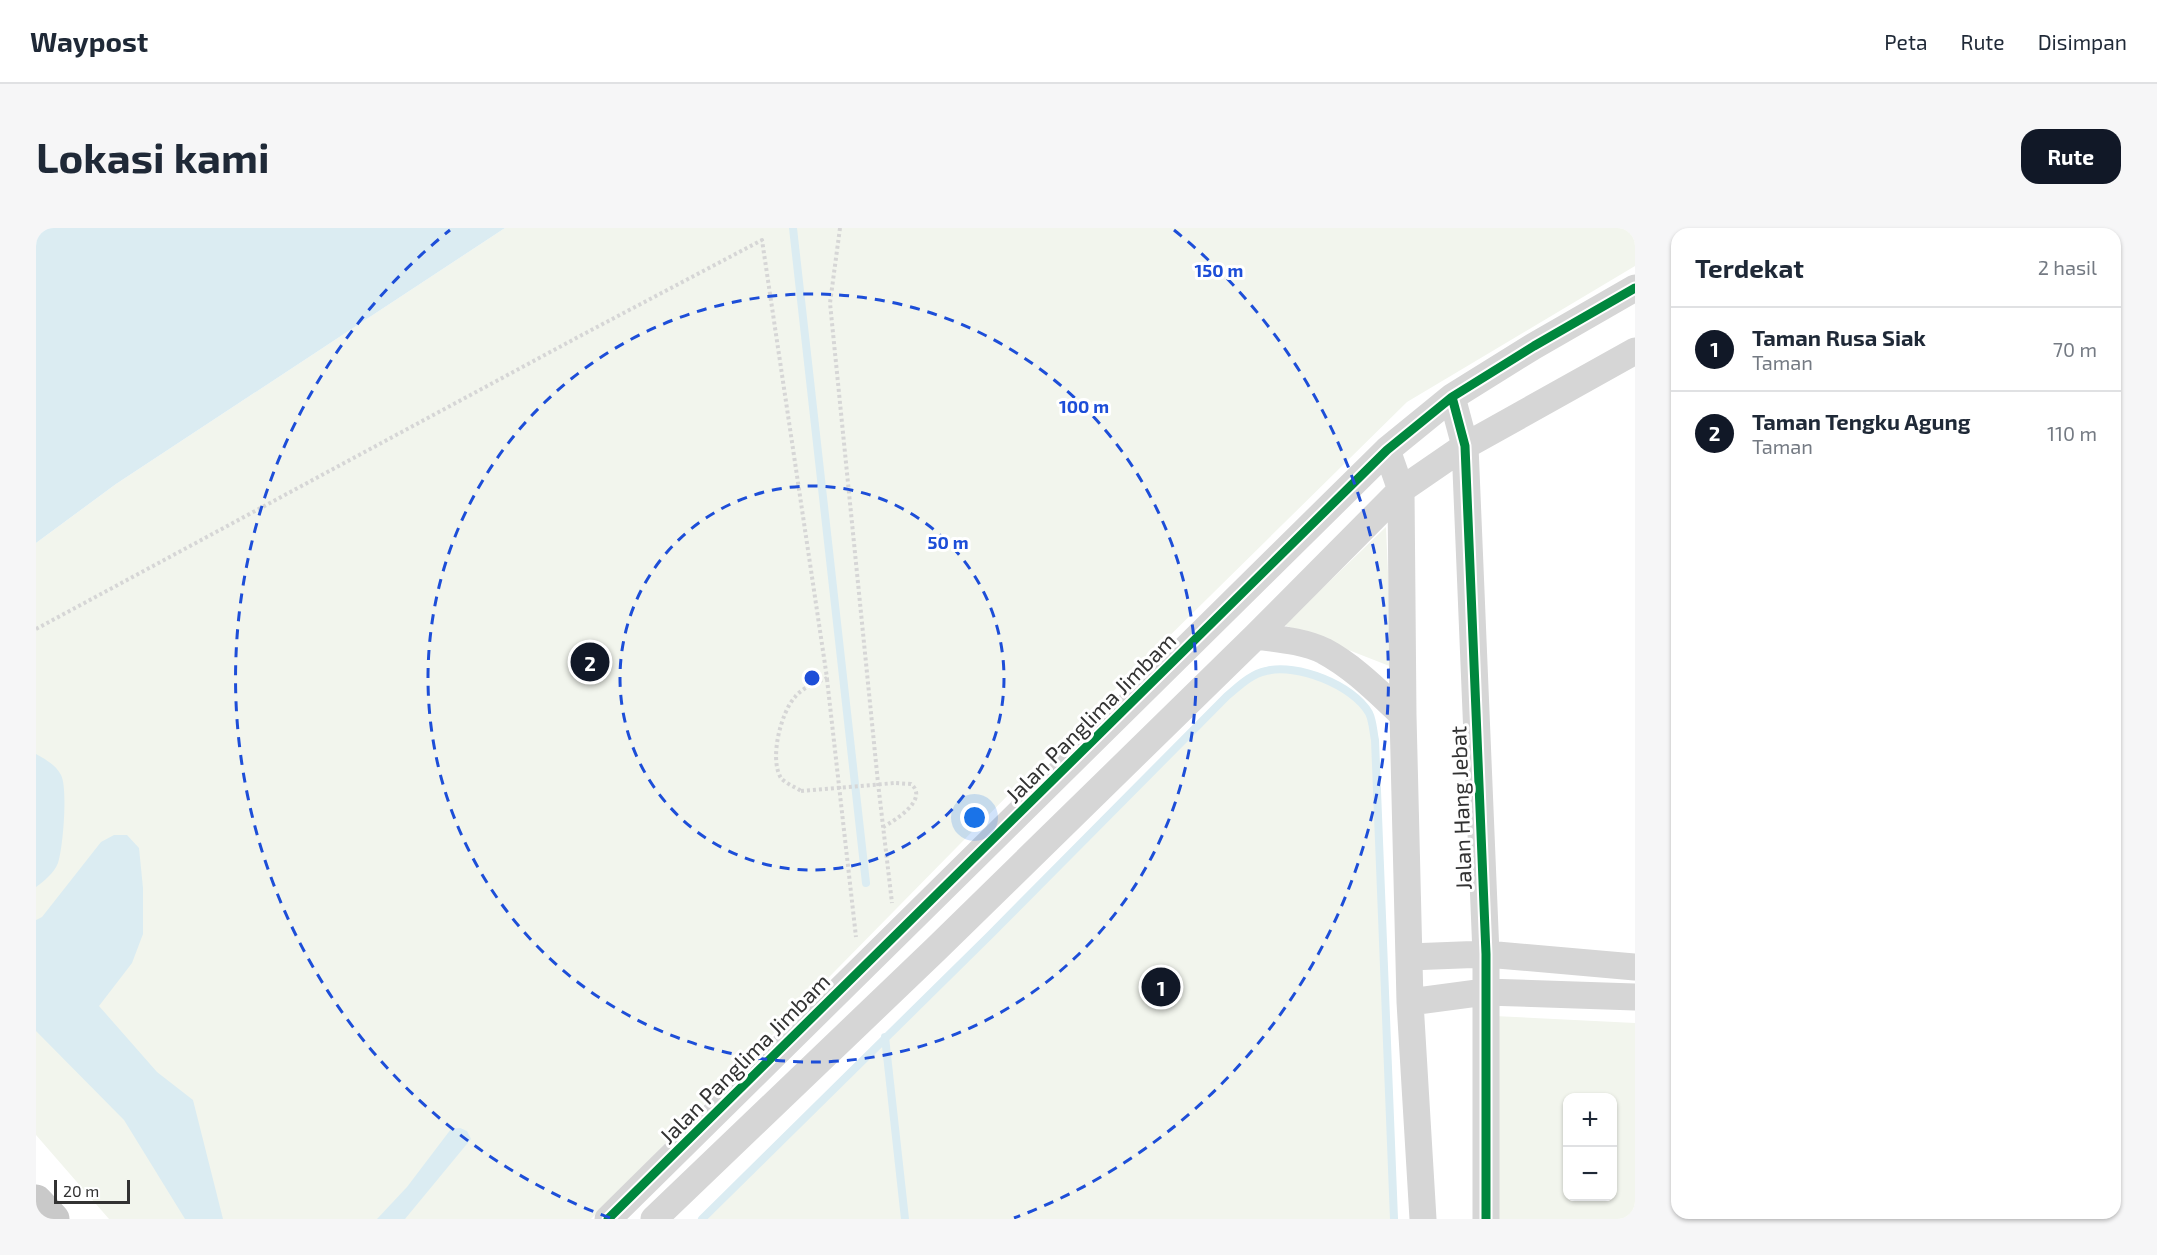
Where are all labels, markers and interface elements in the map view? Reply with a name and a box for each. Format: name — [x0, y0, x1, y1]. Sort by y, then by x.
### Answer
text: Waypost — [30, 24, 148, 58]
text: Peta — [1884, 29, 1927, 54]
text: Rute — [1960, 29, 2005, 54]
text: Disimpan — [2038, 29, 2127, 54]
button: Rute — [2021, 129, 2121, 184]
text: Lokasi kami — [36, 131, 270, 181]
text: Terdekat — [1695, 252, 1804, 283]
text: 2 hasil — [2038, 255, 2097, 279]
text: 150 m — [1195, 259, 1243, 281]
text: Taman Rusa Siak — [1752, 324, 1926, 350]
text: 1 — [1710, 337, 1719, 361]
text: 70 m — [2053, 337, 2097, 361]
text: Taman — [1752, 350, 1813, 374]
text: 100 m — [1059, 395, 1109, 417]
text: Taman Tengku Agung — [1752, 408, 1971, 434]
text: 2 — [1709, 421, 1720, 445]
text: 110 m — [2047, 421, 2097, 445]
text: Taman — [1752, 434, 1813, 458]
text: 50 m — [927, 531, 969, 553]
street label: Jalan Panglima Jimbam — [1000, 627, 1180, 807]
pin: 2 — [570, 640, 610, 684]
centre of rings — [802, 668, 822, 688]
street label: Jalan Hang Jebat — [1444, 725, 1476, 891]
your location — [960, 803, 989, 832]
pin: 1 — [1142, 964, 1180, 1010]
street label: Jalan Panglima Jimbam — [654, 968, 834, 1148]
map controls — [1563, 1093, 1617, 1201]
button: + — [1563, 1093, 1617, 1147]
button: − — [1563, 1147, 1617, 1201]
scale bar — [54, 1177, 130, 1204]
text: 20 m — [63, 1181, 99, 1200]

